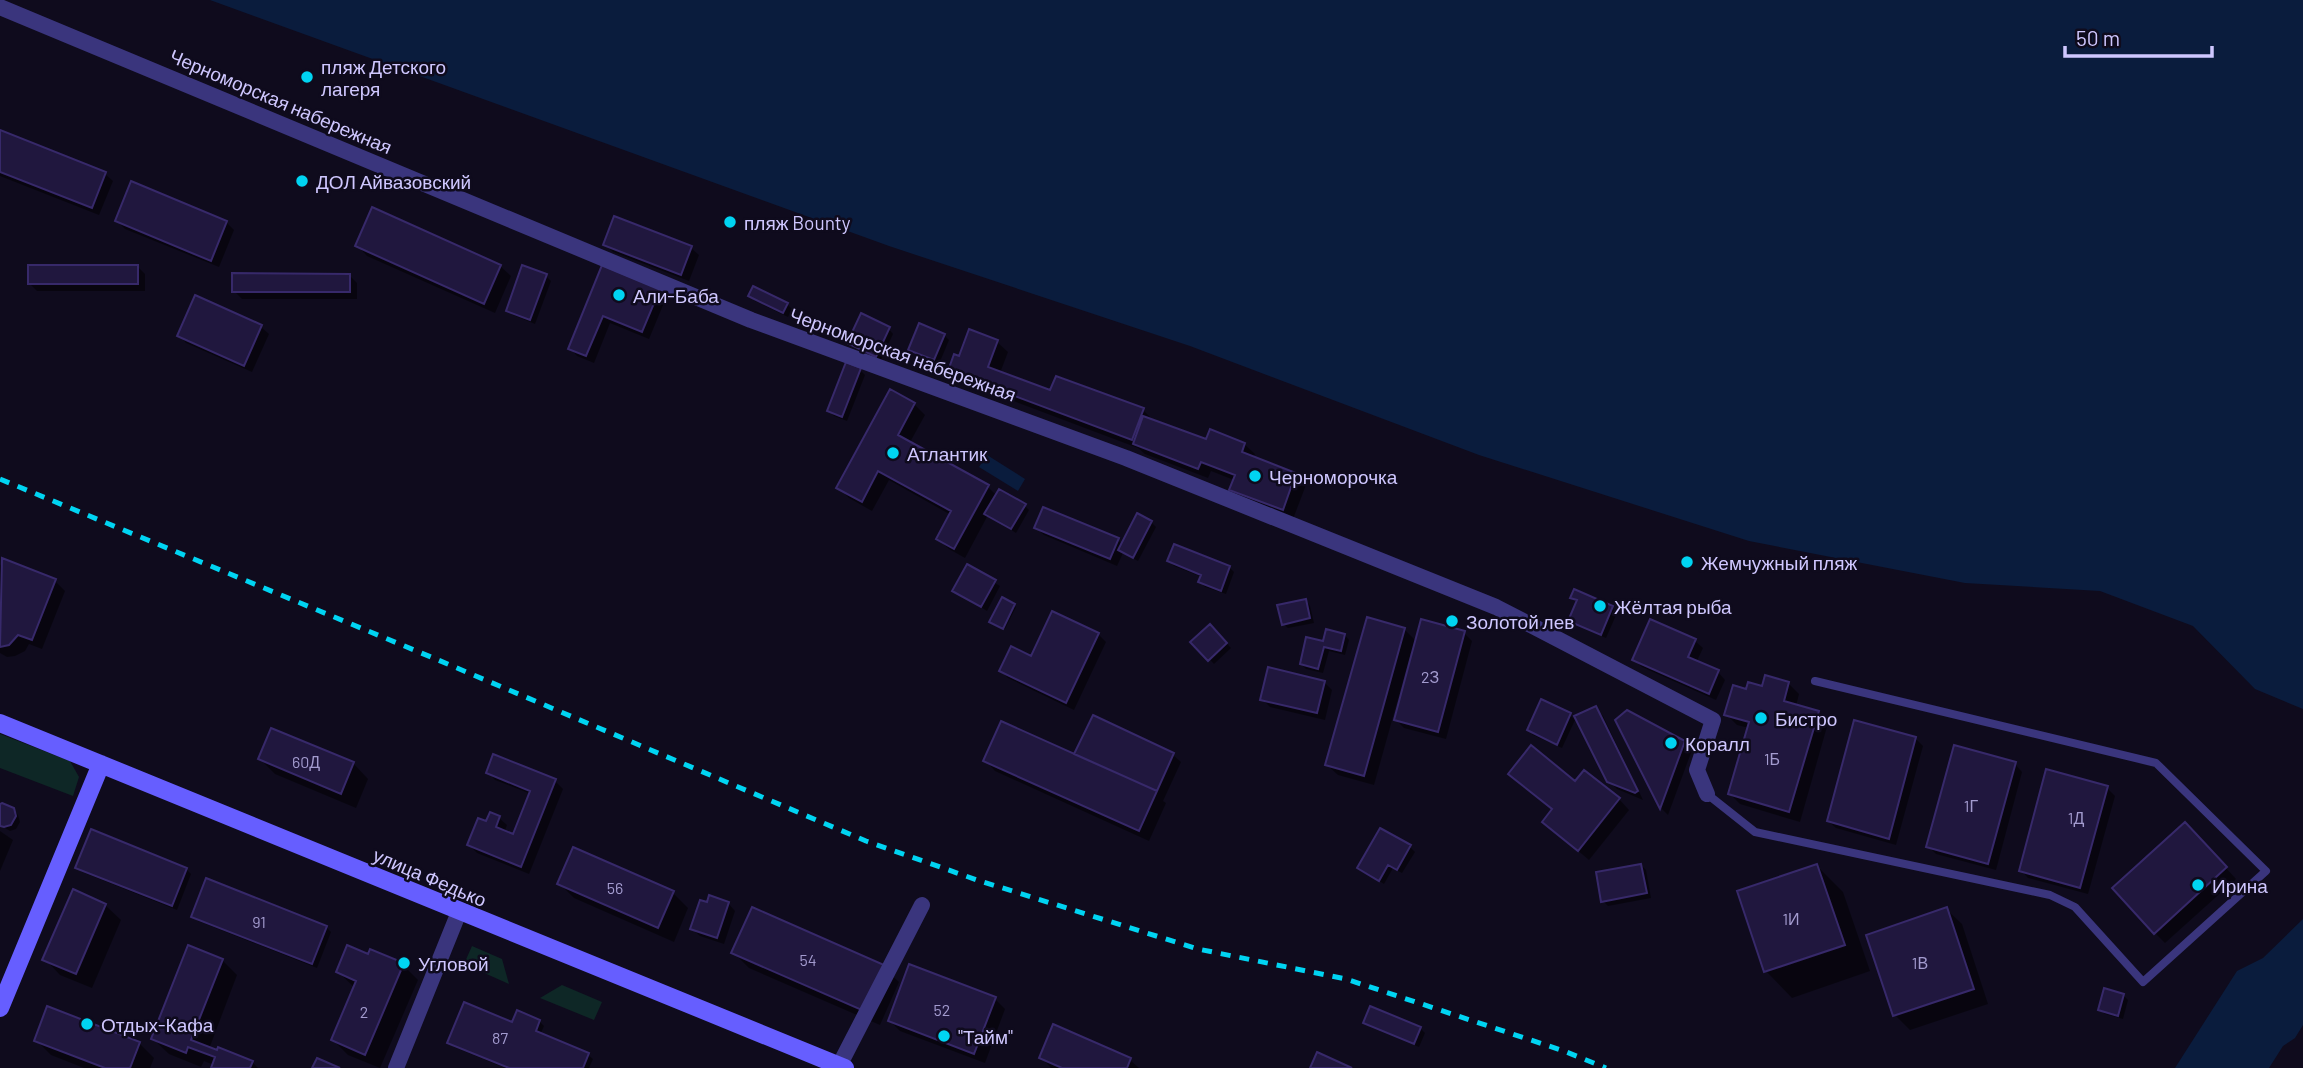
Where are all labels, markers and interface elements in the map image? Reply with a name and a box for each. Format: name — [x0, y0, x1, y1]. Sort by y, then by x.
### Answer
scale bar — [2065, 14, 2212, 58]
text: 50 m — [2076, 25, 2120, 50]
street label: Черноморская набережная — [166, 44, 396, 158]
place label: пляж Детского лагеря — [321, 55, 446, 100]
marker: пляж Детского лагеря — [299, 69, 315, 85]
place label: ДОЛ Айвазовский — [316, 170, 471, 193]
marker: ДОЛ Айвазовский — [294, 173, 310, 189]
place label: пляж Bounty — [744, 211, 851, 234]
marker: пляж Bounty — [722, 214, 738, 230]
place label: Али-Баба — [633, 284, 719, 307]
marker: Али-Баба — [611, 287, 627, 303]
street label: Черноморская набережная — [787, 302, 1019, 406]
place label: Атлантик — [907, 442, 988, 465]
marker: Атлантик — [885, 445, 901, 461]
place label: Черноморочка — [1269, 465, 1398, 488]
marker: Черноморочка — [1247, 468, 1263, 484]
place label: Жемчужный пляж — [1701, 551, 1857, 574]
marker: Жемчужный пляж — [1679, 554, 1695, 570]
place label: Жёлтая рыба — [1614, 595, 1732, 618]
marker: Жёлтая рыба — [1592, 598, 1608, 614]
place label: Золотой лев — [1466, 610, 1574, 633]
marker: Золотой лев — [1444, 613, 1460, 629]
house number: 2З — [1421, 667, 1439, 686]
place label: Бистро — [1775, 707, 1837, 730]
marker: Бистро — [1753, 710, 1769, 726]
place label: Коралл — [1685, 732, 1750, 755]
marker: Коралл — [1663, 735, 1679, 751]
house number: 1Б — [1764, 749, 1780, 768]
house number: 60Д — [292, 752, 320, 771]
house number: 1Г — [1964, 796, 1978, 815]
house number: 1Д — [2068, 808, 2084, 827]
street label: улица Федько — [370, 843, 490, 911]
place label: Ирина — [2212, 874, 2268, 897]
marker: Ирина — [2190, 877, 2206, 893]
house number: 56 — [607, 878, 623, 897]
house number: 1И — [1782, 909, 1800, 928]
house number: 91 — [252, 912, 266, 931]
house number: 54 — [799, 950, 817, 969]
place label: Угловой — [418, 952, 489, 975]
house number: 1В — [1912, 953, 1928, 972]
marker: Угловой — [396, 955, 412, 971]
house number: 52 — [934, 1000, 950, 1019]
house number: 2 — [360, 1002, 368, 1021]
place label: Отдых-Кафа — [101, 1013, 214, 1036]
marker: Отдых-Кафа — [79, 1016, 95, 1032]
place label: "Тайм" — [958, 1025, 1013, 1048]
house number: 87 — [492, 1028, 508, 1047]
marker: "Тайм" — [936, 1028, 952, 1044]

